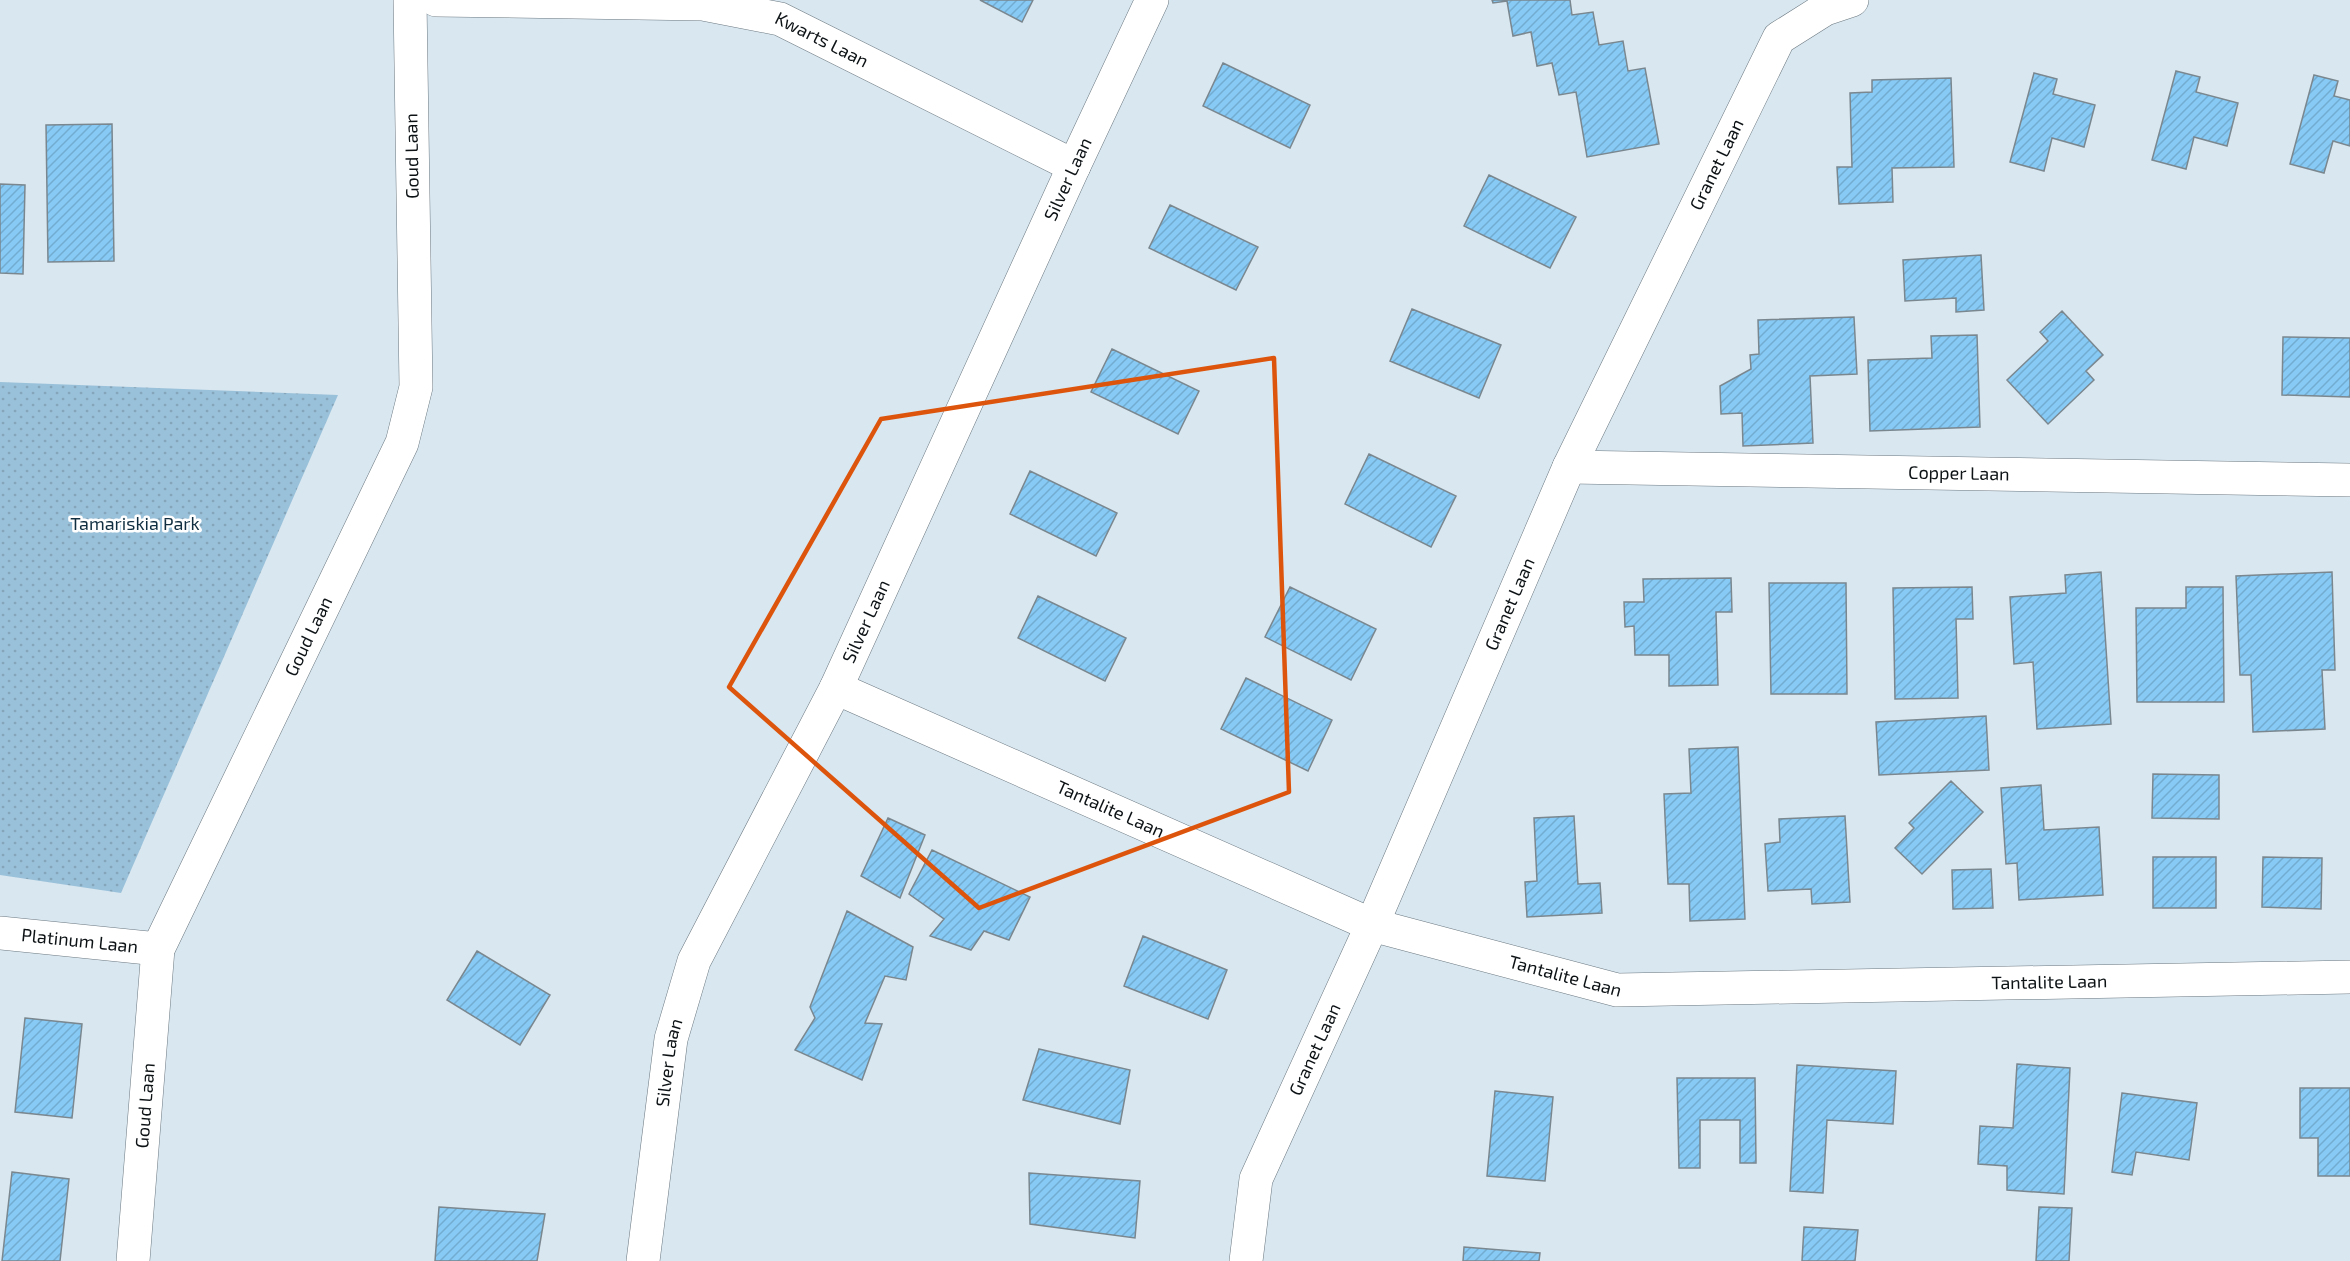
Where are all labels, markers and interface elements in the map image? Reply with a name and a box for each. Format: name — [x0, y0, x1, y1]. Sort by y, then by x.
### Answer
street label: Kwarts Laan — [772, 6, 872, 71]
street label: Goud Laan — [399, 113, 423, 199]
street label: Granet Laan — [1684, 115, 1748, 214]
street label: Silver Laan — [1039, 134, 1096, 224]
street label: Copper Laan — [1908, 461, 2010, 484]
park label: Tamariskia Park — [70, 512, 200, 534]
street label: Granet Laan — [1479, 554, 1539, 654]
street label: Silver Laan — [837, 576, 894, 666]
street label: Goud Laan — [279, 593, 336, 679]
street label: Tantalite Laan — [1053, 775, 1168, 842]
street label: Platinum Laan — [20, 923, 139, 957]
street label: Tantalite Laan — [1507, 950, 1624, 1001]
street label: Tantalite Laan — [1991, 969, 2107, 993]
street label: Granet Laan — [1284, 999, 1345, 1099]
street label: Silver Laan — [651, 1016, 686, 1108]
street label: Goud Laan — [130, 1062, 159, 1149]

